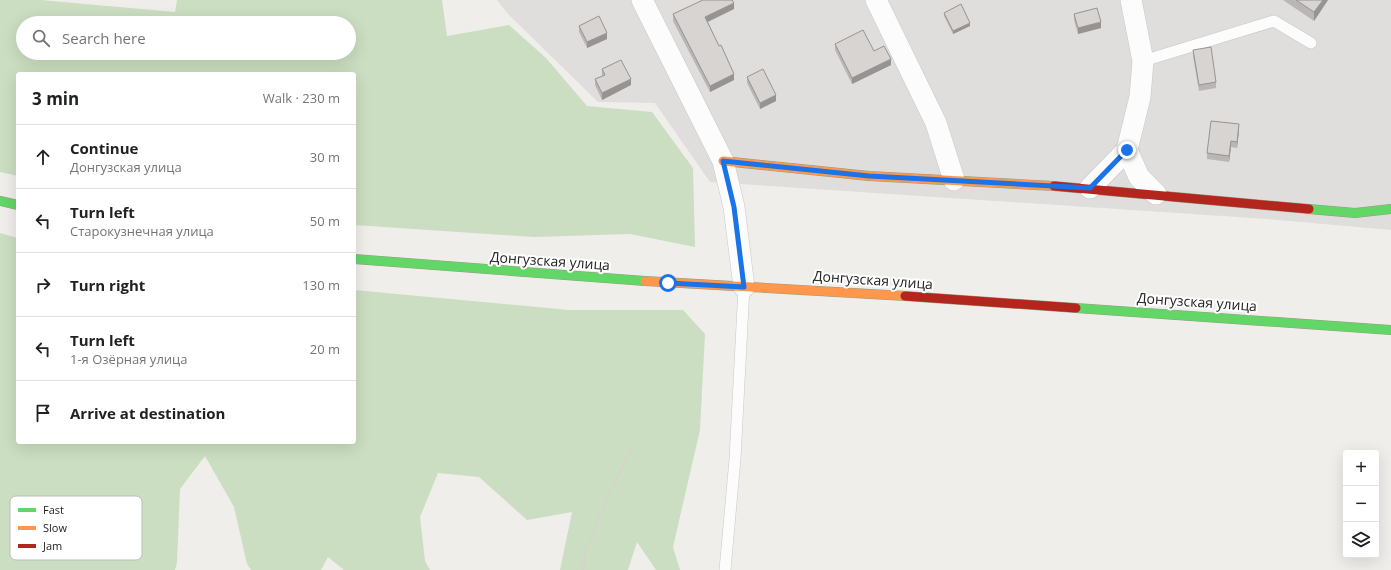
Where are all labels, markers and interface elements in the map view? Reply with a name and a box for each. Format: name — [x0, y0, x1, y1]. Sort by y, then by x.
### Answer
search box — [16, 16, 356, 60]
icon: search — [30, 27, 52, 49]
text: Search here — [62, 28, 146, 48]
text: 3 min — [32, 87, 79, 110]
text: Walk · 230 m — [263, 89, 340, 107]
text: Continue — [70, 138, 138, 158]
route end — [1118, 141, 1136, 159]
icon: ahead — [32, 146, 54, 168]
text: 30 m — [310, 148, 340, 166]
text: Донгузская улица — [70, 158, 182, 176]
text: Turn left — [70, 202, 135, 222]
icon: left — [32, 210, 54, 232]
text: 50 m — [310, 212, 340, 230]
text: Старокузнечная улица — [70, 222, 214, 240]
street label: Донгузская улица — [489, 247, 611, 274]
street label: Донгузская улица — [812, 266, 934, 293]
icon: right — [32, 274, 54, 296]
route start — [659, 274, 677, 292]
text: Turn right — [70, 275, 145, 295]
text: 130 m — [302, 276, 340, 294]
street label: Донгузская улица — [1136, 288, 1258, 315]
text: Turn left — [70, 330, 135, 350]
icon: left — [32, 338, 54, 360]
text: 20 m — [310, 340, 340, 358]
text: 1-я Озёрная улица — [70, 350, 187, 368]
icon: arrive — [32, 402, 54, 424]
text: Arrive at destination — [70, 403, 225, 423]
map controls — [1343, 450, 1379, 558]
button: + — [1343, 450, 1379, 486]
button: − — [1343, 486, 1379, 522]
legend — [10, 496, 142, 560]
text: Fast — [43, 502, 64, 517]
text: Slow — [43, 520, 67, 535]
button: layers — [1343, 522, 1379, 558]
text: Jam — [42, 538, 62, 553]

